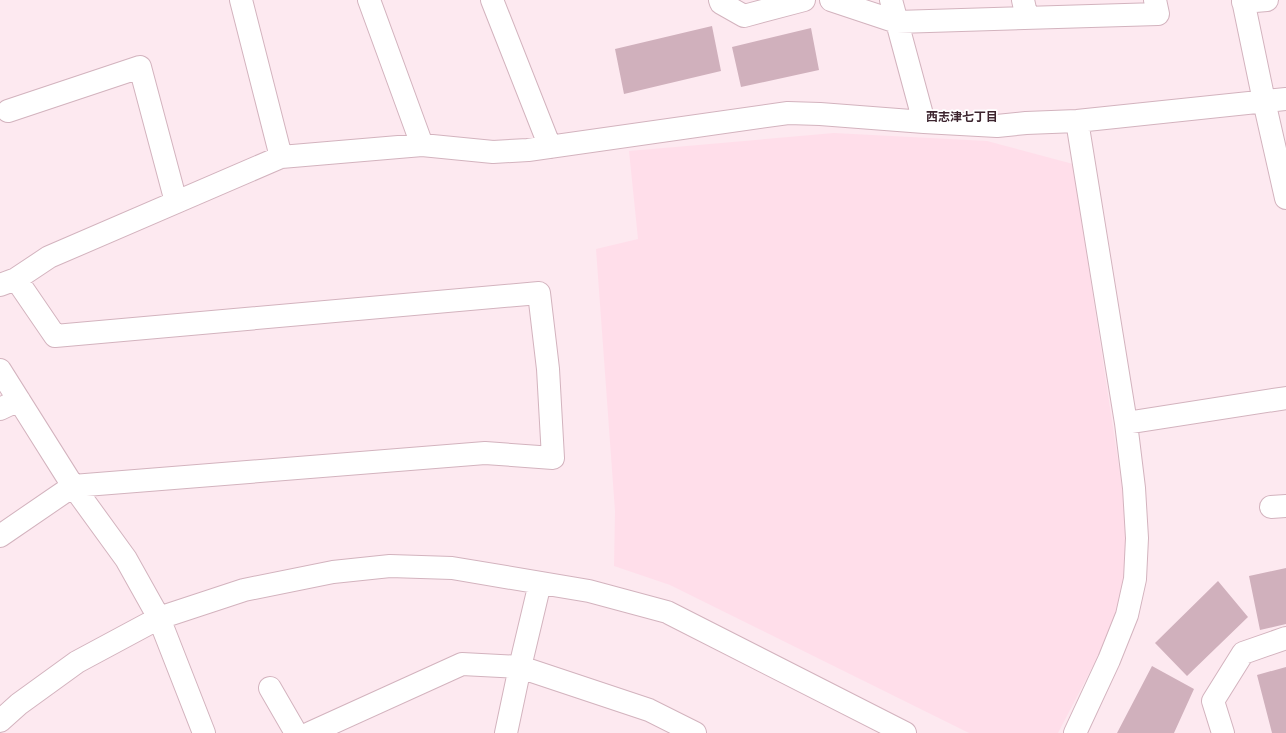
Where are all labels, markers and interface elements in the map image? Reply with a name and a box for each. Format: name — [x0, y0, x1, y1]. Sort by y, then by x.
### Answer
district label: 西志津七丁目 — [926, 110, 998, 124]

